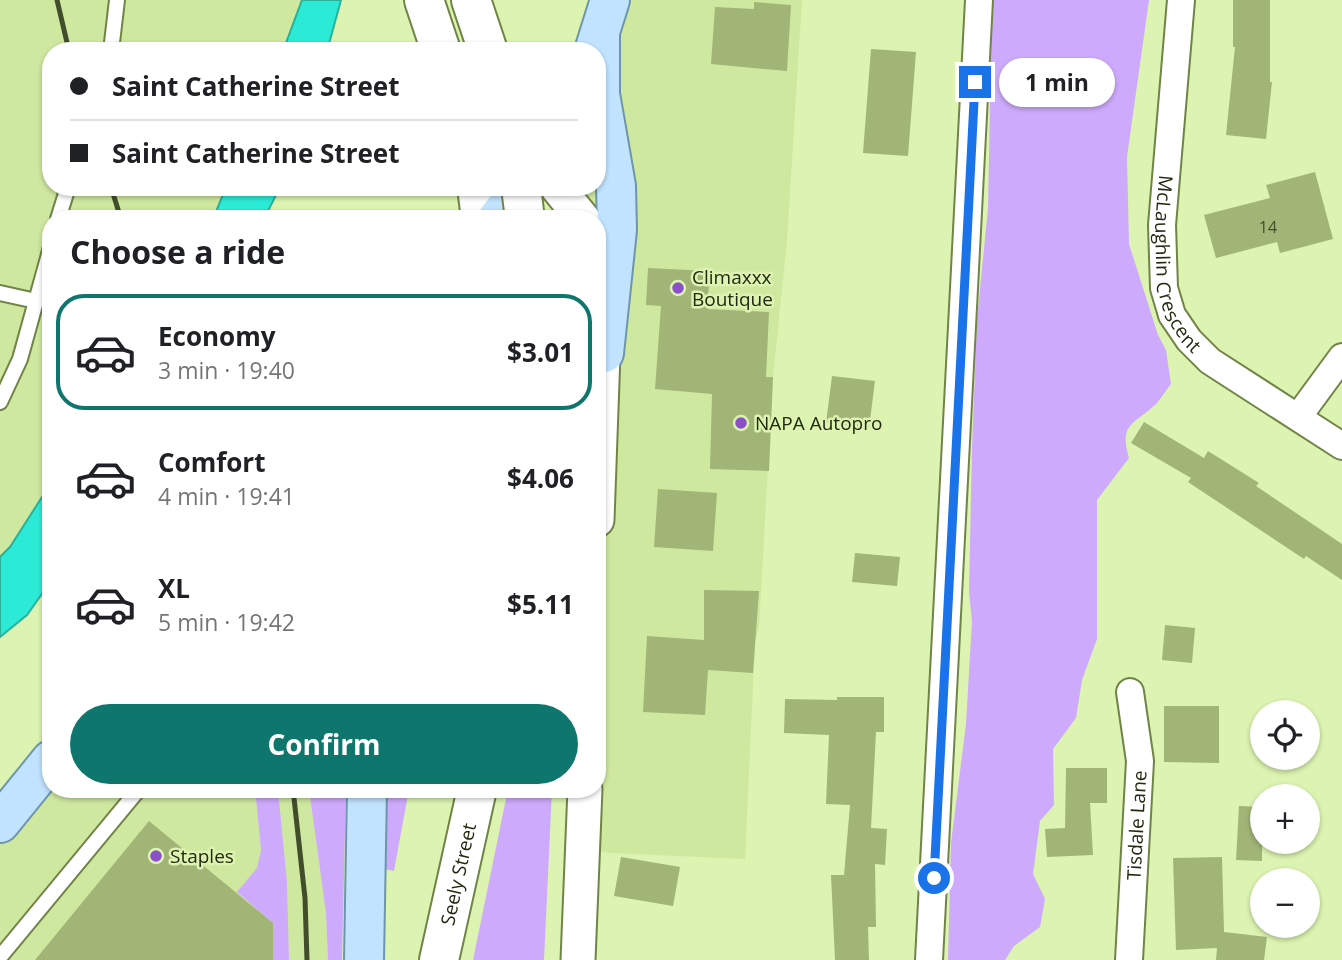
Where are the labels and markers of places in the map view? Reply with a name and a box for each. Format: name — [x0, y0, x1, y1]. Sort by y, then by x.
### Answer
place label: Climaxxx Boutique — [692, 264, 773, 312]
marker: Climaxxx Boutique — [670, 280, 686, 296]
place label: NAPA Autopro — [755, 410, 882, 436]
marker: NAPA Autopro — [733, 415, 749, 431]
place label: Staples — [170, 843, 234, 869]
marker: Staples — [148, 848, 164, 864]

